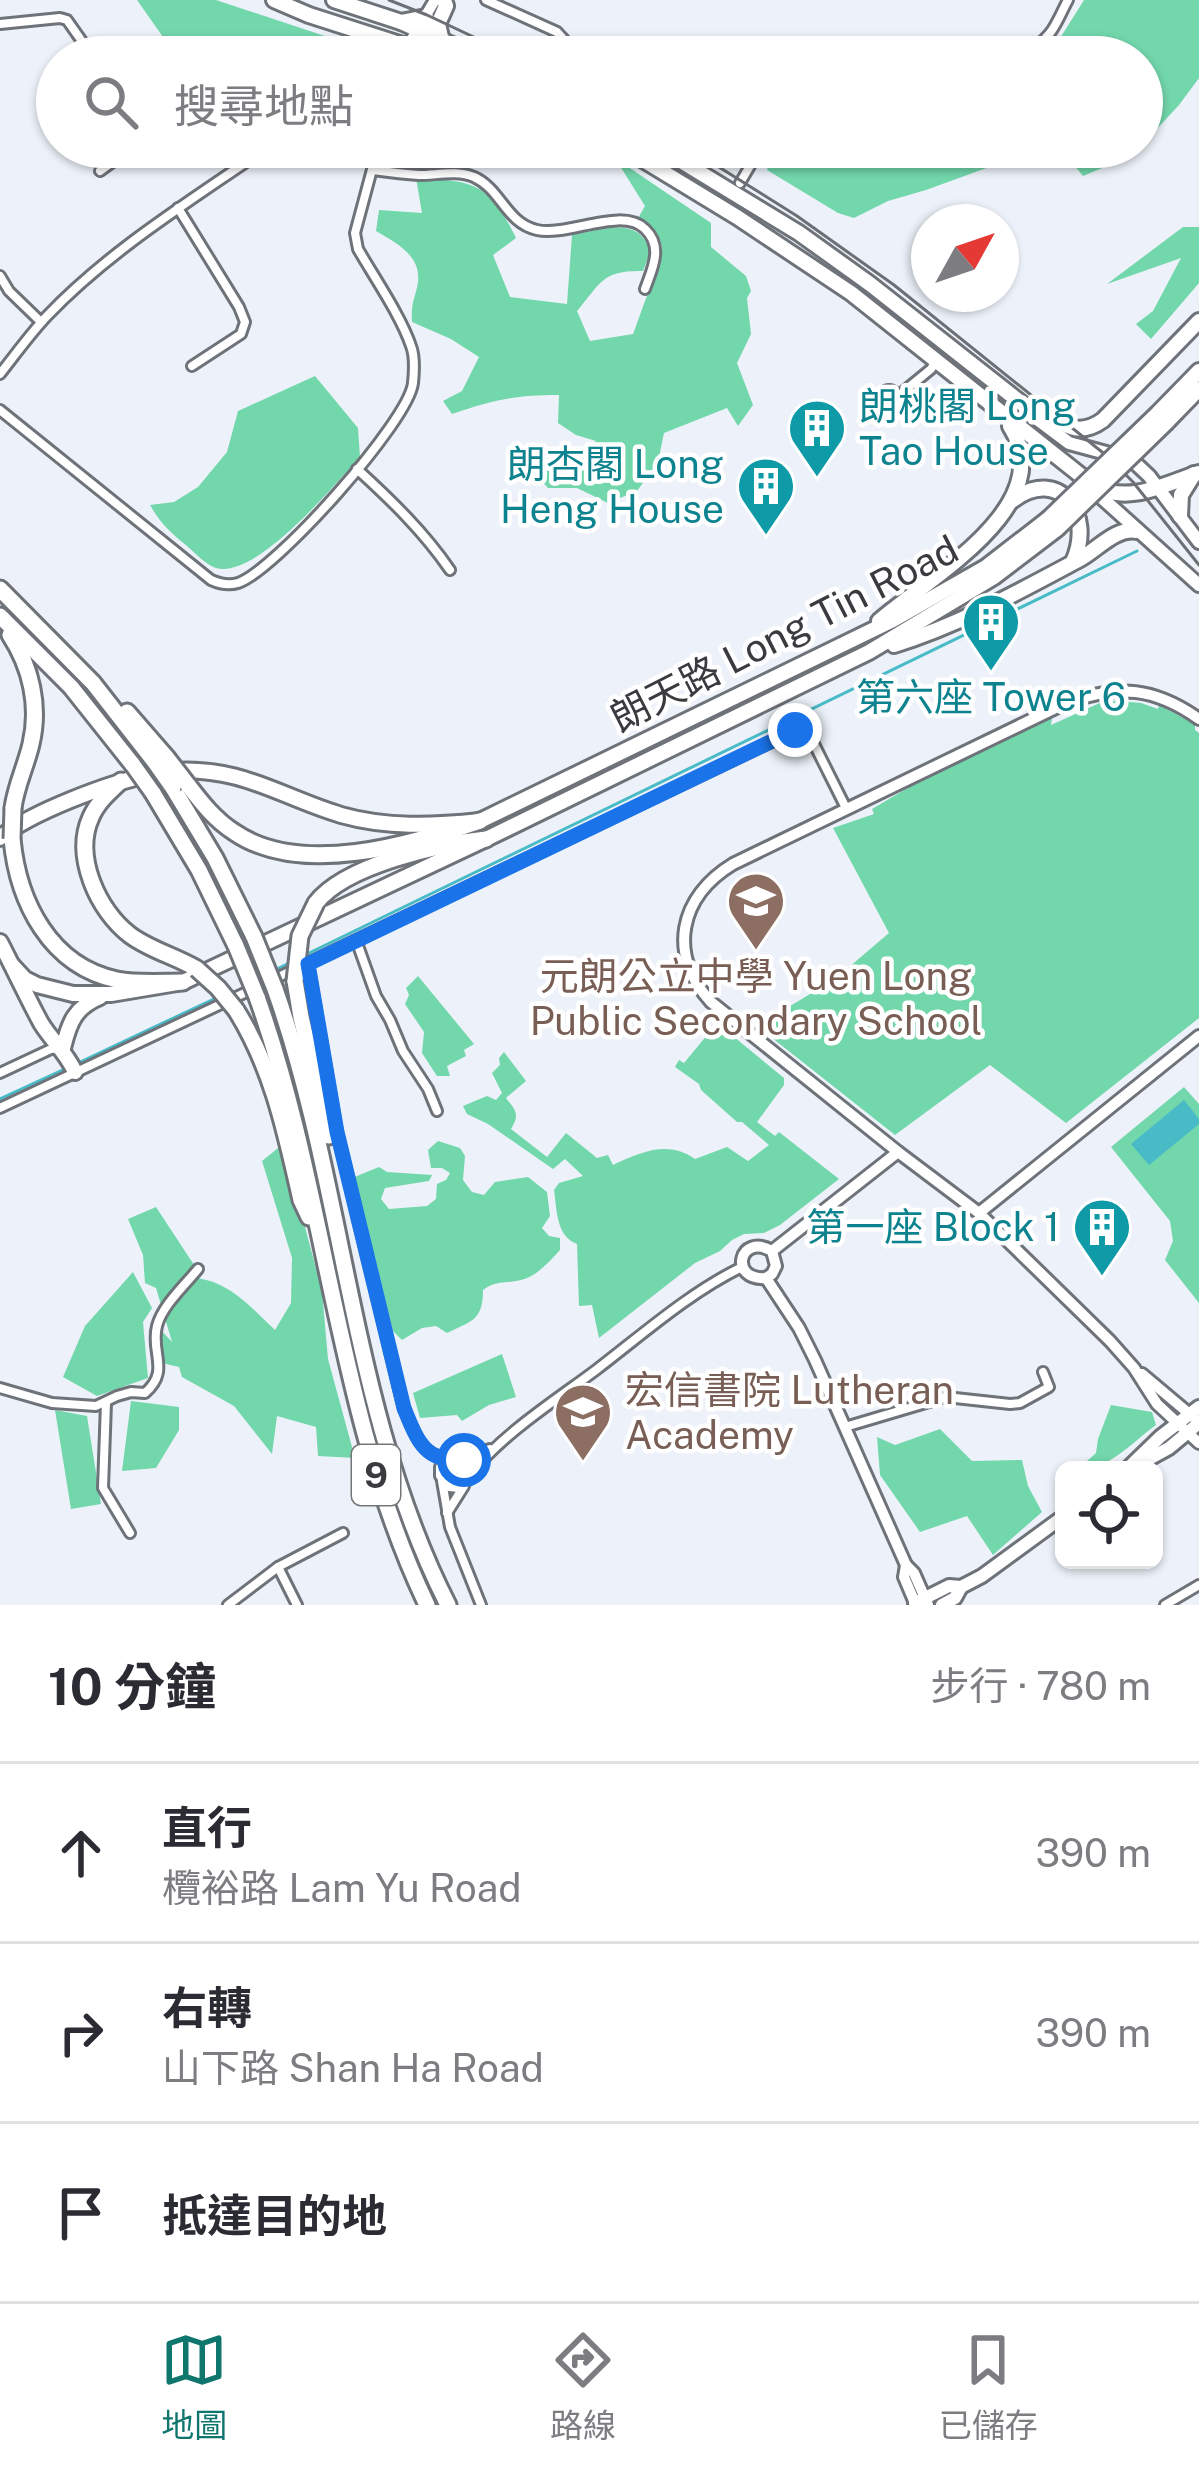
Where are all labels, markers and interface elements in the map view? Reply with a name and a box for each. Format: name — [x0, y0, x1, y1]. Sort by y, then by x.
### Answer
search box — [36, 36, 1163, 168]
icon: search — [78, 69, 144, 135]
text: 搜尋地點 — [174, 79, 354, 132]
north arrow — [911, 204, 1019, 312]
place label: 朗桃閣 Long Tao House — [859, 383, 1076, 474]
building icon: 朗桃閣 Long Tao House — [786, 397, 848, 479]
place label: 朗杏閣 Long Heng House — [500, 441, 724, 532]
building icon: 朗杏閣 Long Heng House — [735, 455, 797, 537]
street label: 朗天路 Long Tin Road — [603, 525, 965, 741]
building icon: 第六座 Tower 6 — [960, 591, 1022, 673]
place label: 第六座 Tower 6 — [856, 674, 1126, 720]
route end — [768, 703, 822, 757]
school or university icon: 元朗公立中學 Yuen Long Public Secondary School — [725, 870, 787, 952]
place label: 元朗公立中學 Yuen Long Public Secondary School — [530, 953, 982, 1044]
building icon: 第一座 Block 1 — [1071, 1196, 1133, 1278]
place label: 第一座 Block 1 — [806, 1204, 1060, 1250]
place label: 宏信書院 Lutheran Academy — [625, 1367, 954, 1458]
school or university icon: 宏信書院 Lutheran Academy — [552, 1381, 614, 1463]
route start — [437, 1433, 491, 1487]
road number: 9 — [352, 1445, 400, 1505]
map controls — [1055, 1461, 1163, 1569]
button: locate — [1055, 1461, 1163, 1569]
text: 10 分鐘 — [48, 1657, 216, 1716]
text: 步行 · 780 m — [931, 1663, 1151, 1709]
text: 直行 — [162, 1801, 252, 1854]
icon: ahead — [48, 1820, 114, 1886]
text: 390 m — [1036, 1830, 1151, 1876]
text: 欖裕路 Lam Yu Road — [162, 1865, 521, 1911]
text: 右轉 — [162, 1981, 252, 2034]
icon: right — [48, 2000, 114, 2066]
text: 390 m — [1036, 2010, 1151, 2056]
text: 山下路 Shan Ha Road — [162, 2045, 544, 2091]
icon: arrive — [48, 2180, 114, 2246]
text: 抵達目的地 — [162, 2189, 387, 2242]
tab: 地圖 — [161, 2327, 227, 2447]
tab: 路線 — [550, 2327, 616, 2447]
tab: 已儲存 — [939, 2327, 1038, 2447]

